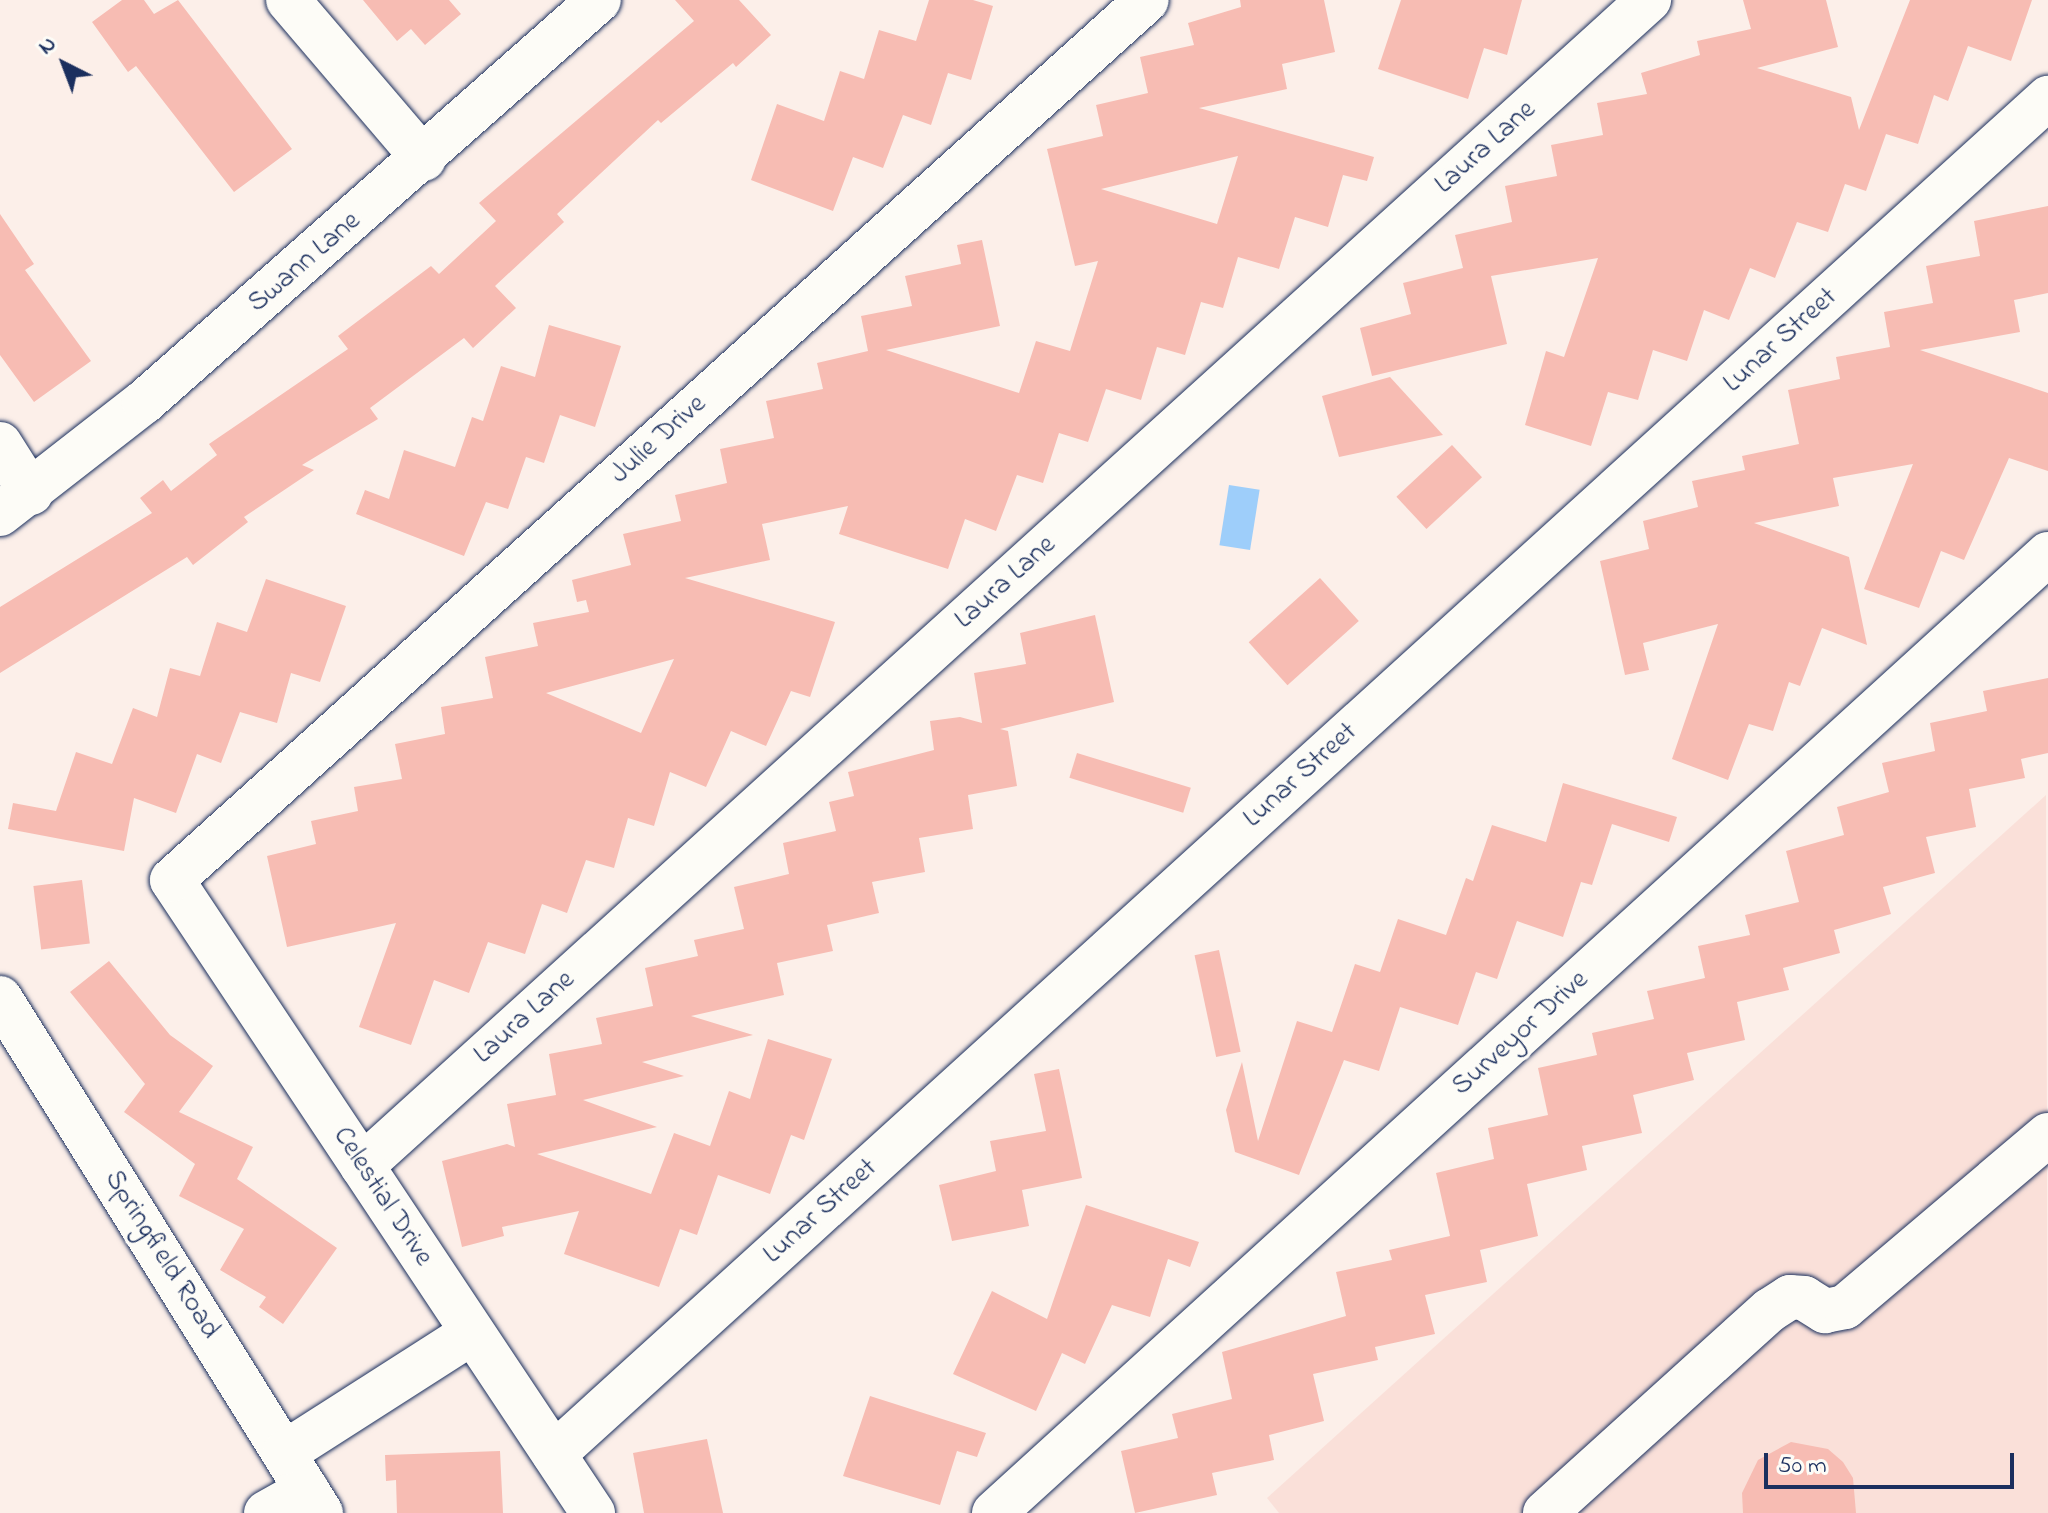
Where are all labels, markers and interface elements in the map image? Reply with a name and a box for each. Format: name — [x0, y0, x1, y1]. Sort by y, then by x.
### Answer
north arrow — [24, 24, 104, 104]
text: N — [32, 29, 64, 63]
street label: Laura Lane — [1429, 94, 1543, 202]
street label: Swann Lane — [242, 205, 368, 321]
street label: Lunar Street — [1717, 281, 1845, 401]
street label: Julie Drive — [604, 388, 714, 492]
street label: Laura Lane — [949, 529, 1063, 637]
street label: Lunar Street — [1237, 716, 1365, 836]
street label: Laura Lane — [468, 964, 582, 1072]
street label: Surveyor Drive — [1446, 964, 1596, 1104]
street label: Celestial Drive — [325, 1121, 439, 1273]
street label: Lunar Street — [757, 1152, 885, 1272]
street label: Springfield Road — [96, 1165, 226, 1345]
scale bar — [1768, 1437, 2018, 1487]
text: 50 m — [1778, 1449, 1827, 1484]

